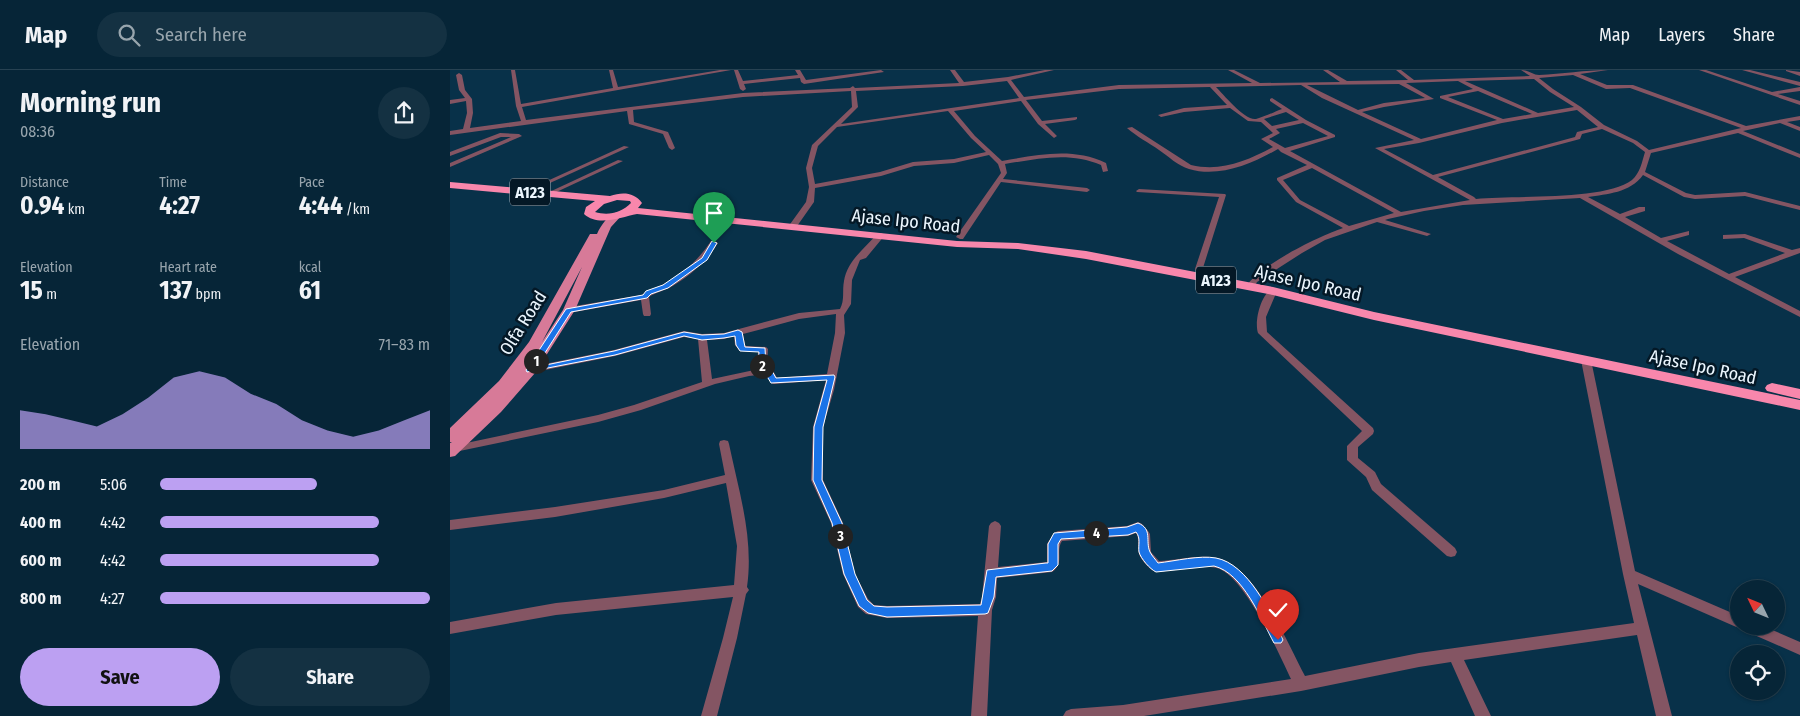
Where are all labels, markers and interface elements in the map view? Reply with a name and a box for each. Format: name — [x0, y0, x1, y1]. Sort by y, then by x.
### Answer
search box — [97, 12, 447, 57]
text: Map — [25, 21, 67, 49]
icon: search — [115, 21, 143, 49]
text: Search here — [155, 23, 247, 46]
text: Map — [1599, 24, 1630, 46]
text: Layers — [1658, 24, 1705, 46]
text: Share — [1733, 24, 1775, 46]
text: Morning run — [20, 86, 161, 119]
button: share — [378, 87, 430, 139]
text: 08:36 — [20, 122, 55, 141]
text: Distance — [20, 174, 69, 191]
text: Time — [159, 174, 187, 191]
text: Pace — [299, 174, 325, 191]
road number: A123 — [510, 178, 550, 206]
text: 0.94 — [20, 191, 64, 221]
text: 4:27 — [159, 191, 200, 221]
text: 4:44 — [299, 191, 343, 221]
pin — [693, 192, 735, 243]
icon: arrive — [700, 199, 728, 227]
text: km — [64, 201, 85, 218]
text: /km — [343, 201, 370, 218]
street label: Ajase Ipo Road — [851, 204, 961, 238]
text: Elevation — [20, 259, 73, 276]
text: Heart rate — [159, 259, 217, 276]
text: kcal — [299, 259, 321, 276]
street label: Ajase Ipo Road — [1253, 260, 1363, 306]
road number: A123 — [1196, 266, 1236, 294]
text: 15 — [20, 276, 43, 306]
text: 137 — [159, 276, 192, 306]
text: 61 — [299, 276, 321, 306]
text: m — [43, 286, 57, 303]
text: bpm — [192, 286, 221, 303]
street label: Olfa Road — [495, 287, 551, 359]
text: Elevation — [20, 335, 80, 354]
text: 71–83 m — [379, 335, 430, 354]
street label: Ajase Ipo Road — [1647, 345, 1759, 389]
pin: 1 — [524, 348, 548, 374]
text: 1 — [534, 353, 539, 370]
pin: 2 — [750, 354, 774, 378]
text: 2 — [759, 358, 766, 375]
text: 200 m — [20, 475, 60, 494]
text: 5:06 — [100, 475, 127, 494]
text: 400 m — [20, 513, 61, 532]
text: 4:42 — [100, 513, 126, 532]
pin: 4 — [1084, 520, 1108, 546]
pin: 3 — [828, 524, 852, 548]
text: 4 — [1093, 525, 1100, 542]
text: 3 — [837, 528, 844, 545]
text: 600 m — [20, 551, 61, 570]
text: 4:42 — [100, 551, 126, 570]
north arrow — [1730, 580, 1785, 635]
map controls — [1730, 580, 1785, 700]
text: 800 m — [20, 589, 61, 608]
text: 4:27 — [100, 589, 125, 608]
pin — [1257, 589, 1299, 640]
icon: check — [1264, 596, 1292, 624]
button: locate — [1730, 645, 1785, 700]
button: Save — [20, 648, 220, 706]
button: Share — [230, 648, 430, 706]

